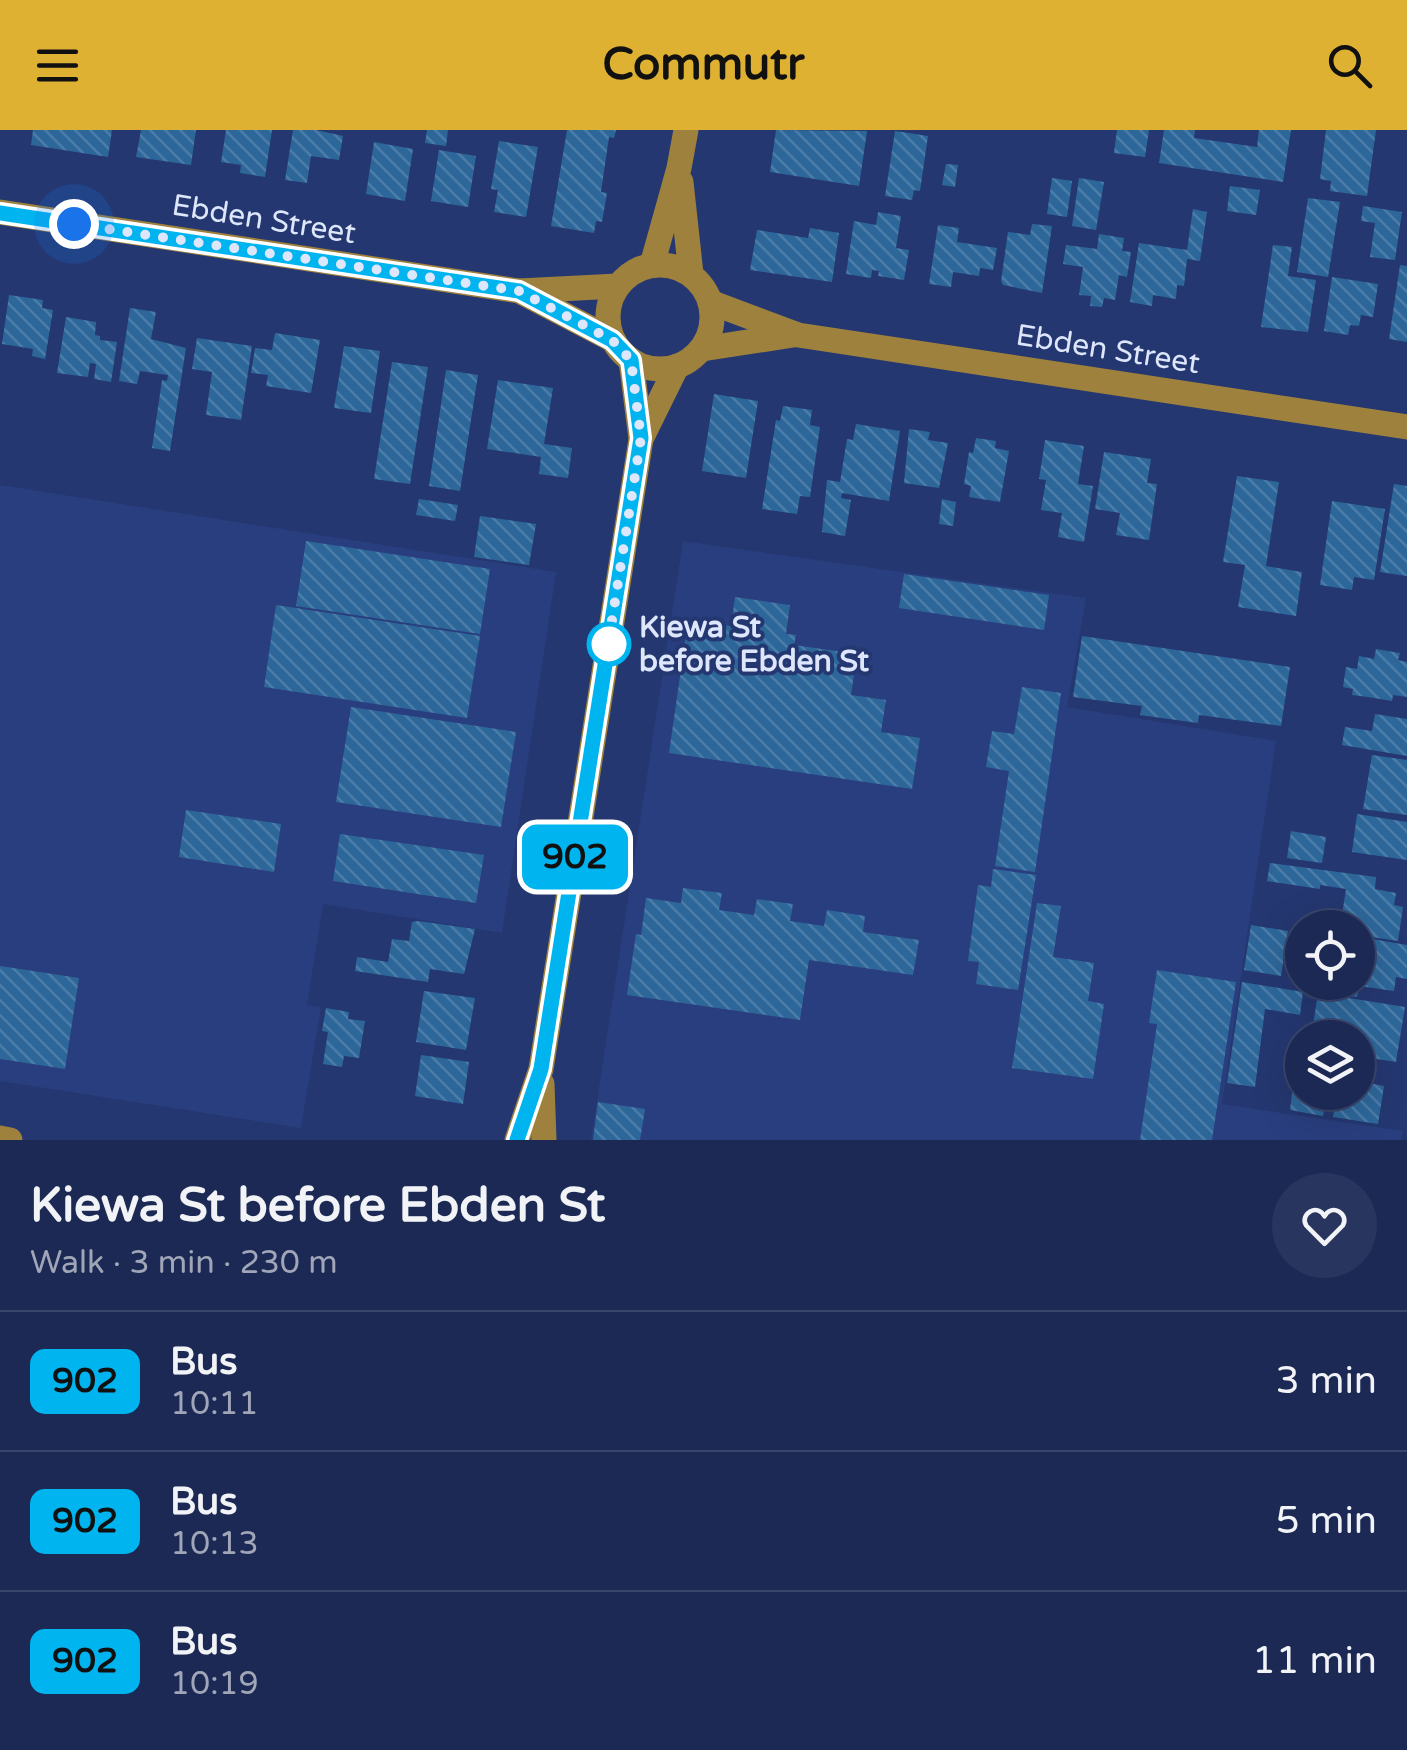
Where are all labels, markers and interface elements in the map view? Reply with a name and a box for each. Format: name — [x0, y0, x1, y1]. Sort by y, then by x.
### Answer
icon: menu — [30, 38, 85, 93]
text: Commutr — [602, 38, 805, 92]
icon: search — [1322, 38, 1377, 93]
street label: Ebden Street — [169, 187, 359, 252]
your location — [49, 199, 99, 249]
street label: Ebden Street — [1013, 317, 1203, 382]
place label: Kiewa St before Ebden St — [639, 609, 869, 680]
marker: Kiewa St before Ebden St — [588, 623, 630, 665]
line badge: 902 — [518, 824, 632, 890]
text: 902 — [542, 836, 608, 878]
map controls — [1285, 910, 1375, 1110]
button: locate — [1285, 910, 1375, 1000]
button: layers — [1285, 1020, 1375, 1110]
button: heart — [1272, 1173, 1377, 1278]
text: Kiewa St before Ebden St — [30, 1177, 605, 1235]
text: Walk · 3 min · 230 m — [30, 1244, 338, 1282]
text: Bus — [170, 1339, 237, 1385]
text: 3 min — [1276, 1358, 1377, 1404]
text: 902 — [52, 1360, 118, 1402]
text: 10:11 — [170, 1385, 259, 1423]
text: Bus — [170, 1479, 237, 1525]
text: 5 min — [1276, 1498, 1377, 1544]
text: 902 — [52, 1500, 118, 1542]
text: 10:13 — [170, 1525, 259, 1563]
text: Bus — [170, 1619, 237, 1665]
text: 11 min — [1252, 1638, 1377, 1684]
text: 902 — [52, 1640, 118, 1682]
text: 10:19 — [170, 1665, 259, 1703]

